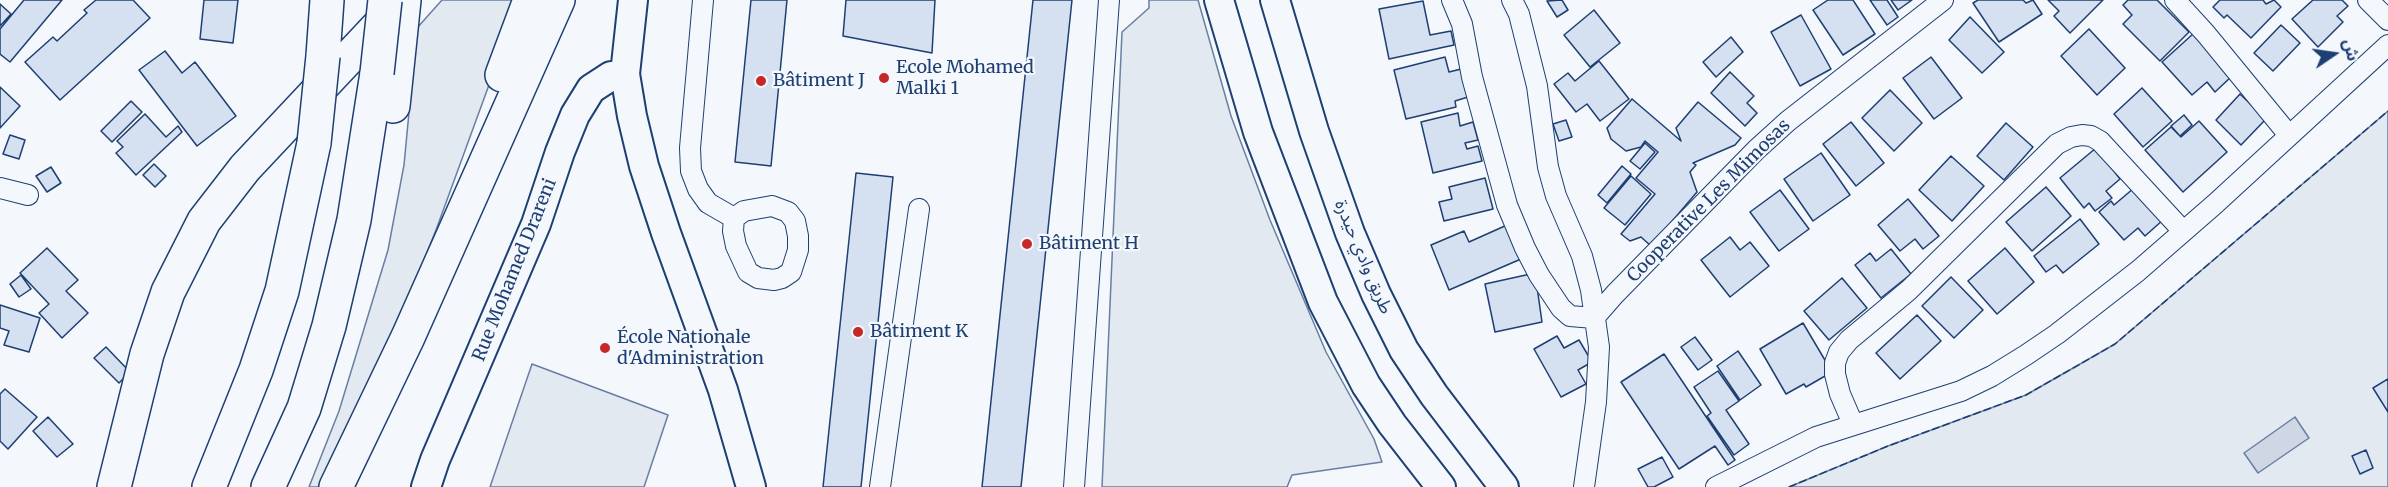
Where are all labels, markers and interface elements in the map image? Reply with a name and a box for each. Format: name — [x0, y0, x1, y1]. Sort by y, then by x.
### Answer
north arrow — [2304, 24, 2364, 84]
text: ش — [2339, 37, 2364, 63]
place label: Ecole Mohamed Malki 1 — [896, 57, 1034, 100]
place label: Bâtiment J — [773, 70, 865, 92]
marker: Ecole Mohamed Malki 1 — [877, 71, 891, 85]
marker: Bâtiment J — [754, 74, 768, 88]
street label: Cooperative Les Mimosas — [1623, 115, 1795, 287]
street label: Rue Mohamed Drareni — [468, 175, 562, 365]
street label: طريق وادي حيدرة — [1329, 197, 1397, 317]
place label: Bâtiment H — [1039, 233, 1139, 255]
marker: Bâtiment H — [1020, 237, 1034, 251]
place label: Bâtiment K — [870, 321, 968, 343]
marker: Bâtiment K — [851, 325, 865, 339]
place label: École Nationale d'Administration — [617, 327, 764, 370]
marker: École Nationale d'Administration — [598, 341, 612, 355]

